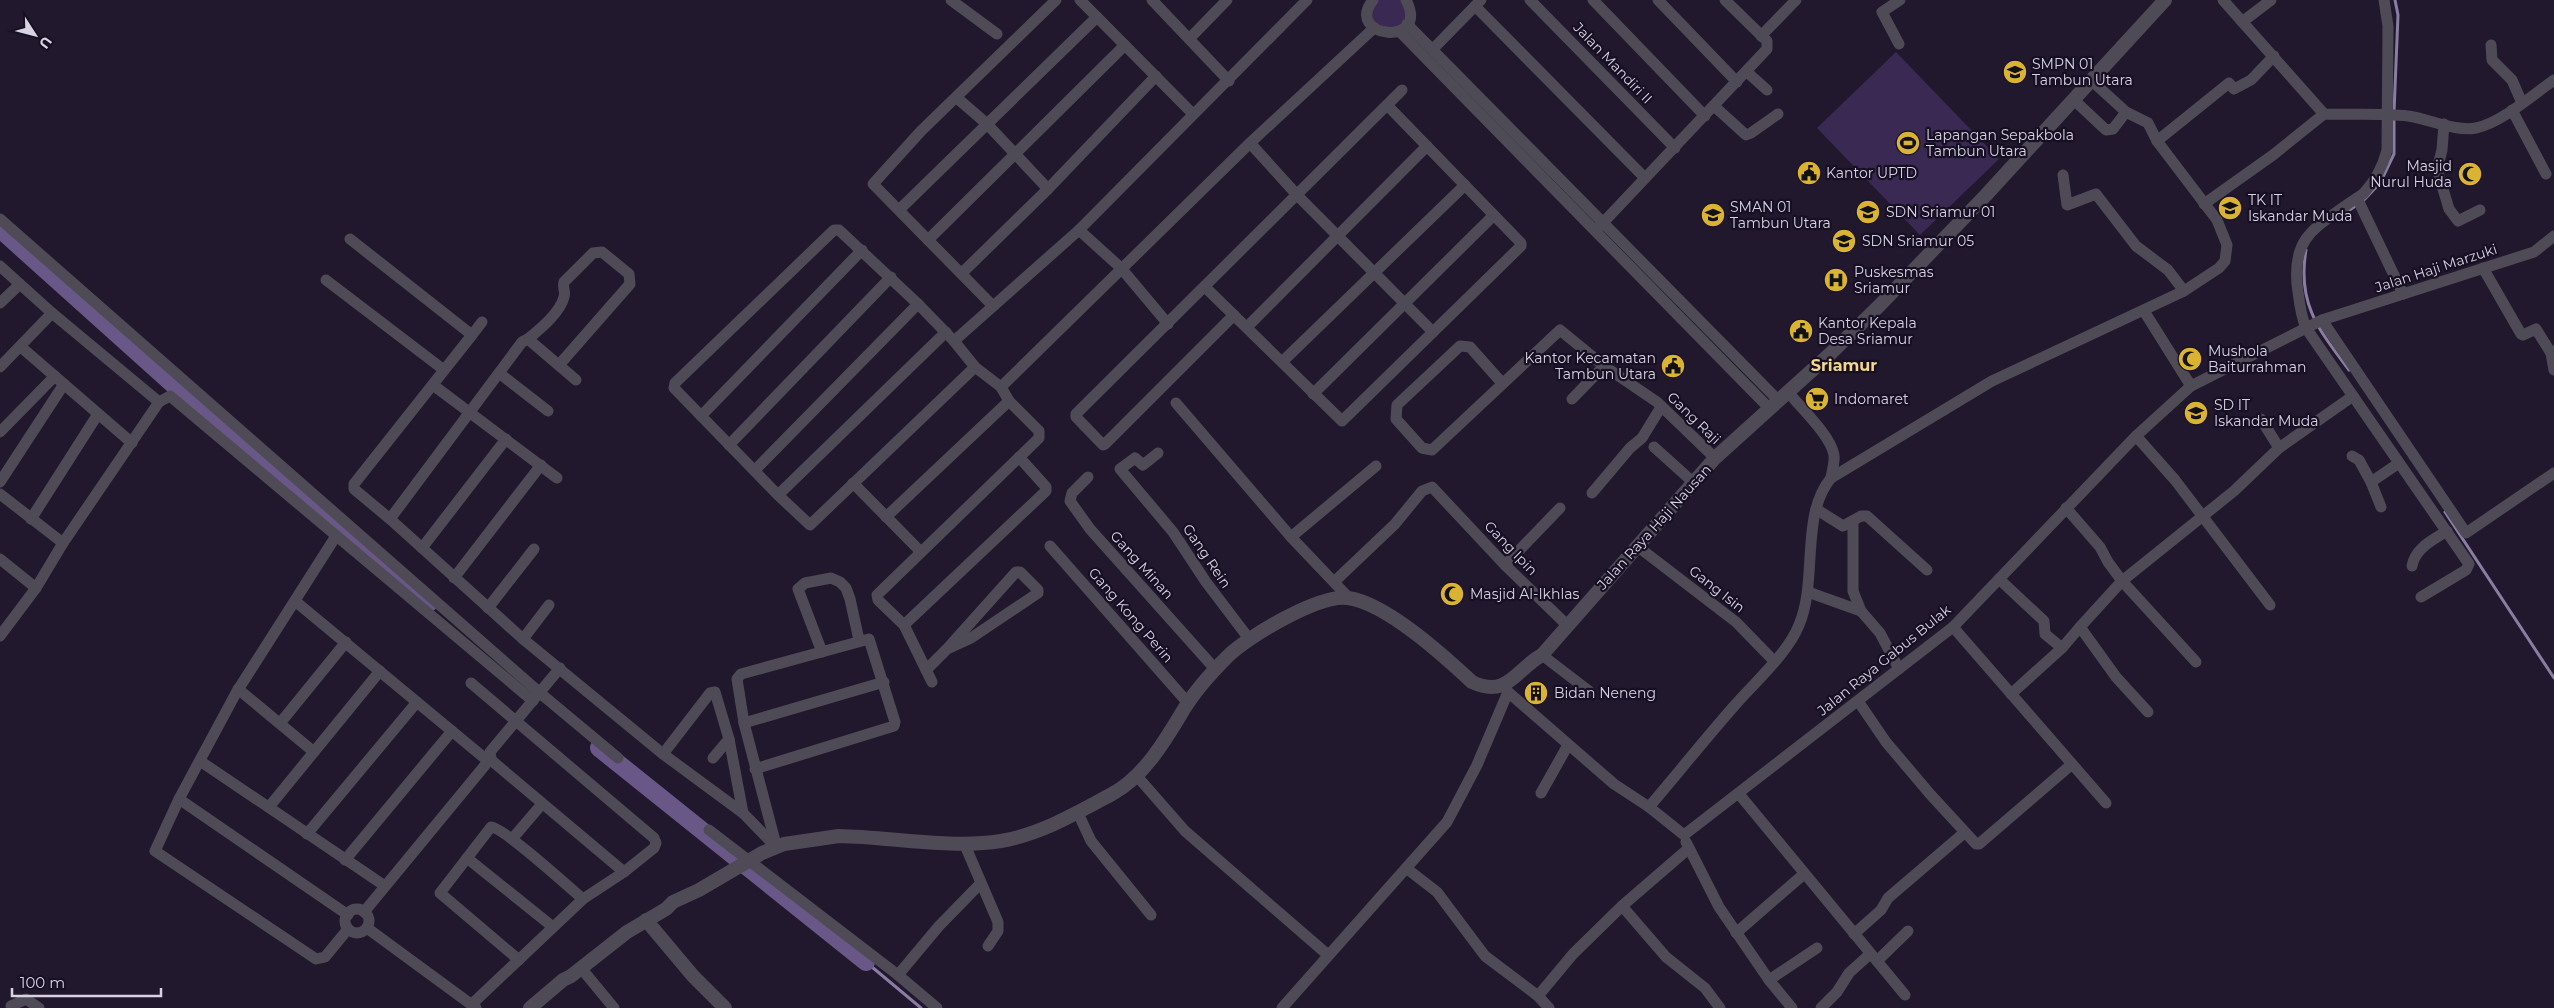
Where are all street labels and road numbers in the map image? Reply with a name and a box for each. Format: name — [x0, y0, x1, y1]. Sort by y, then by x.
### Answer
street label: Jalan Mandiri II — [1569, 18, 1656, 107]
street label: Jalan Haji Marzuki — [2372, 240, 2499, 297]
street label: Gang Raji — [1663, 388, 1725, 448]
street label: Jalan Raya Haji Nausan — [1592, 461, 1715, 594]
street label: Gang Ipin — [1481, 517, 1541, 579]
street label: Gang Rein — [1179, 520, 1235, 592]
street label: Gang Minan — [1106, 527, 1178, 603]
street label: Gang Isin — [1685, 562, 1749, 616]
street label: Gang Kong Perin — [1085, 564, 1177, 666]
street label: Jalan Raya Gabus Bulak — [1813, 600, 1955, 720]

